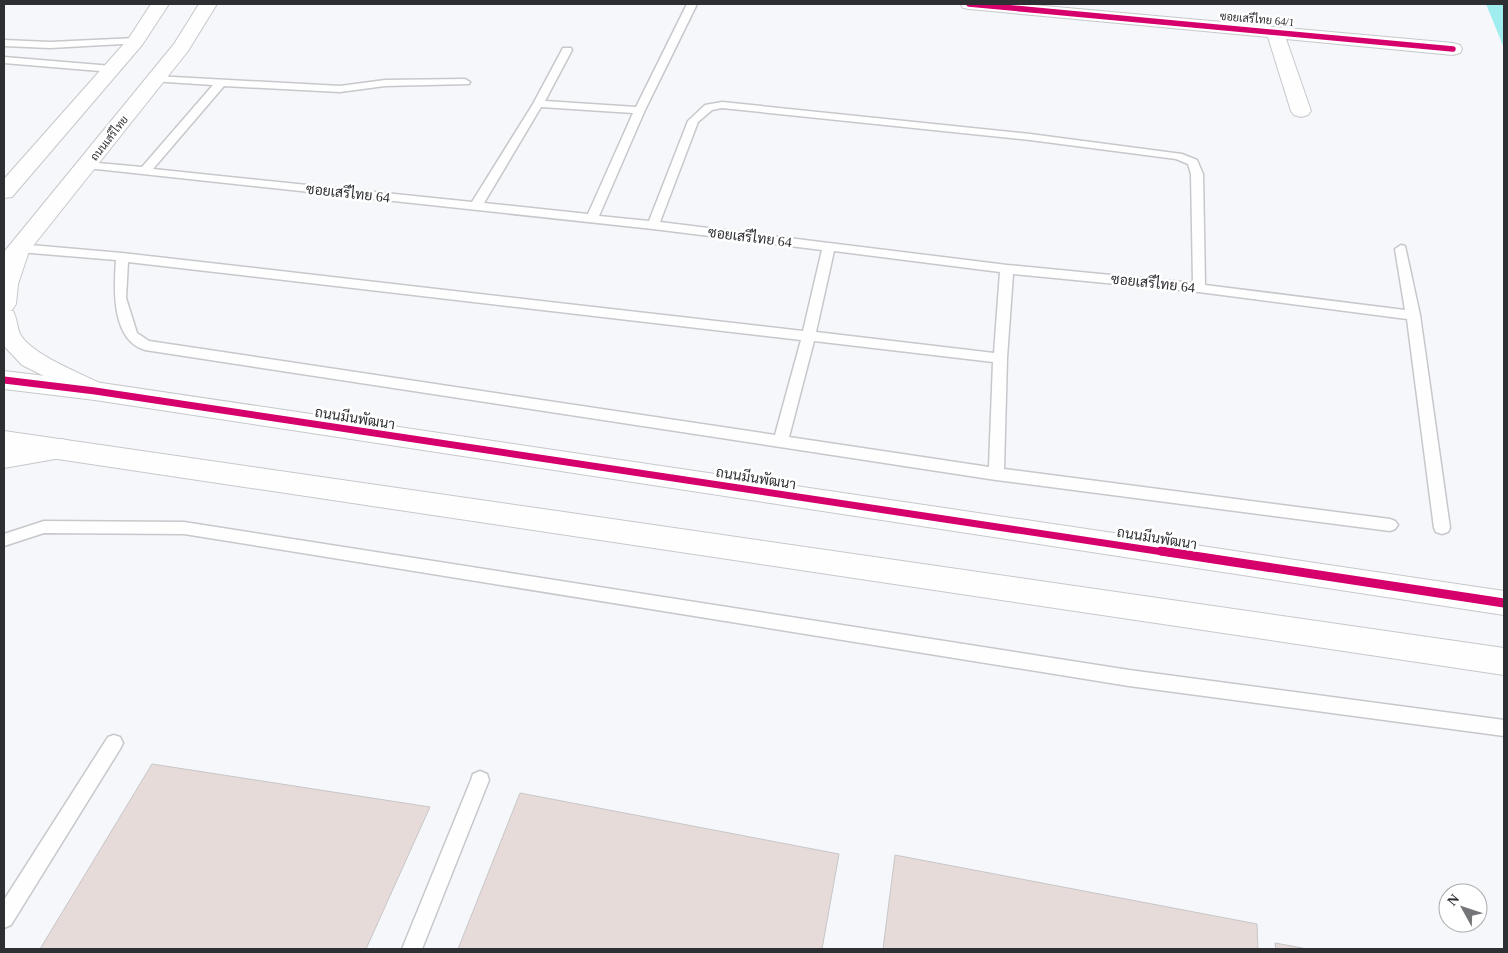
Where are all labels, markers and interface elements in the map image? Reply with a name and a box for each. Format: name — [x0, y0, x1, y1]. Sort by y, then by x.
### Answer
street label: ซอยเสรีไทย 64/1 — [1219, 8, 1295, 28]
street label: ถนนเสรีไทย — [86, 112, 130, 163]
street label: ซอยเสรีไทย 64 — [305, 180, 391, 205]
street label: ซอยเสรีไทย 64 — [707, 223, 793, 250]
street label: ซอยเสรีไทย 64 — [1110, 270, 1196, 295]
street label: ถนนมีนพัฒนา — [314, 403, 396, 432]
street label: ถนนมีนพัฒนา — [715, 463, 797, 492]
street label: ถนนมีนพัฒนา — [1116, 523, 1198, 552]
north arrow — [1438, 883, 1488, 933]
text: N — [1444, 891, 1462, 909]

